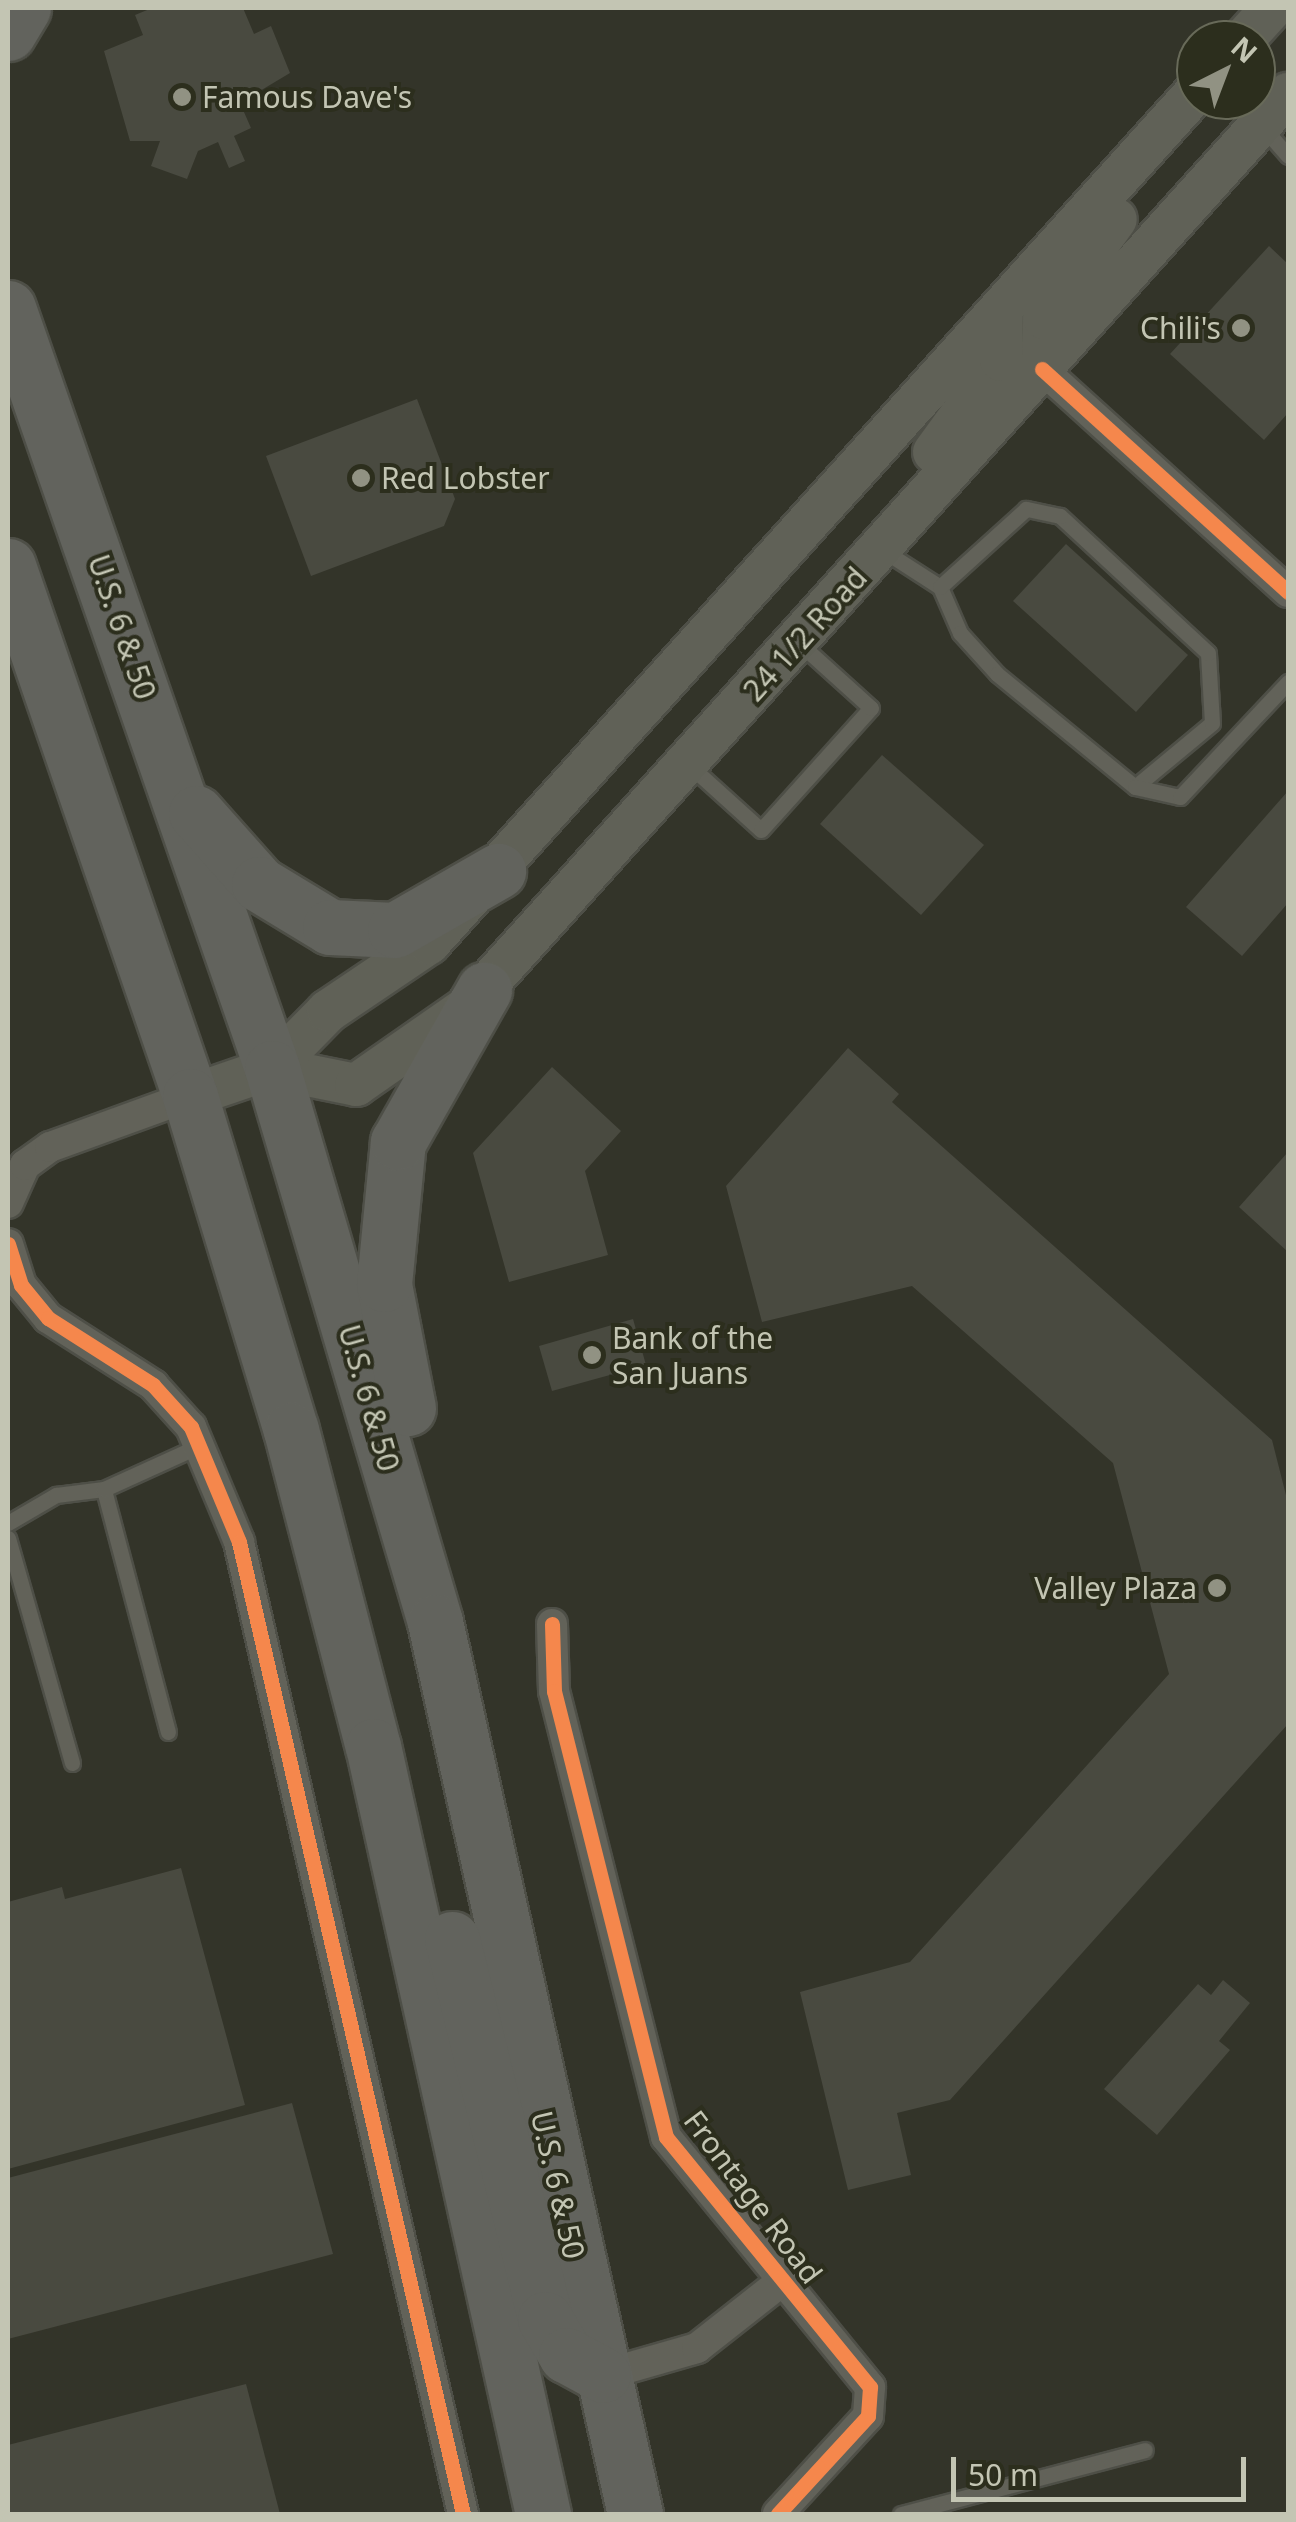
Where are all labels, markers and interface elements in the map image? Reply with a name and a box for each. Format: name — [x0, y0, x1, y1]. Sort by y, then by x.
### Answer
north arrow — [1176, 20, 1276, 120]
text: N — [1224, 27, 1266, 71]
place label: Famous Dave's — [202, 79, 412, 115]
marker: Famous Dave's — [171, 86, 193, 108]
place label: Chili's — [1140, 310, 1221, 346]
marker: Chili's — [1230, 317, 1252, 339]
place label: Red Lobster — [381, 460, 550, 496]
marker: Red Lobster — [350, 467, 372, 489]
street label: U.S. 6 & 50 — [80, 550, 164, 704]
street label: 24 1/2 Road — [736, 560, 874, 708]
place label: Bank of the San Juans — [612, 1320, 773, 1390]
street label: U.S. 6 & 50 — [331, 1321, 407, 1475]
marker: Bank of the San Juans — [581, 1344, 603, 1366]
place label: Valley Plaza — [1034, 1570, 1197, 1606]
marker: Valley Plaza — [1206, 1577, 1228, 1599]
street label: Frontage Road — [676, 2104, 830, 2290]
street label: U.S. 6 & 50 — [524, 2108, 592, 2262]
scale bar — [956, 2437, 1251, 2499]
text: 50 m — [968, 2454, 1038, 2495]

